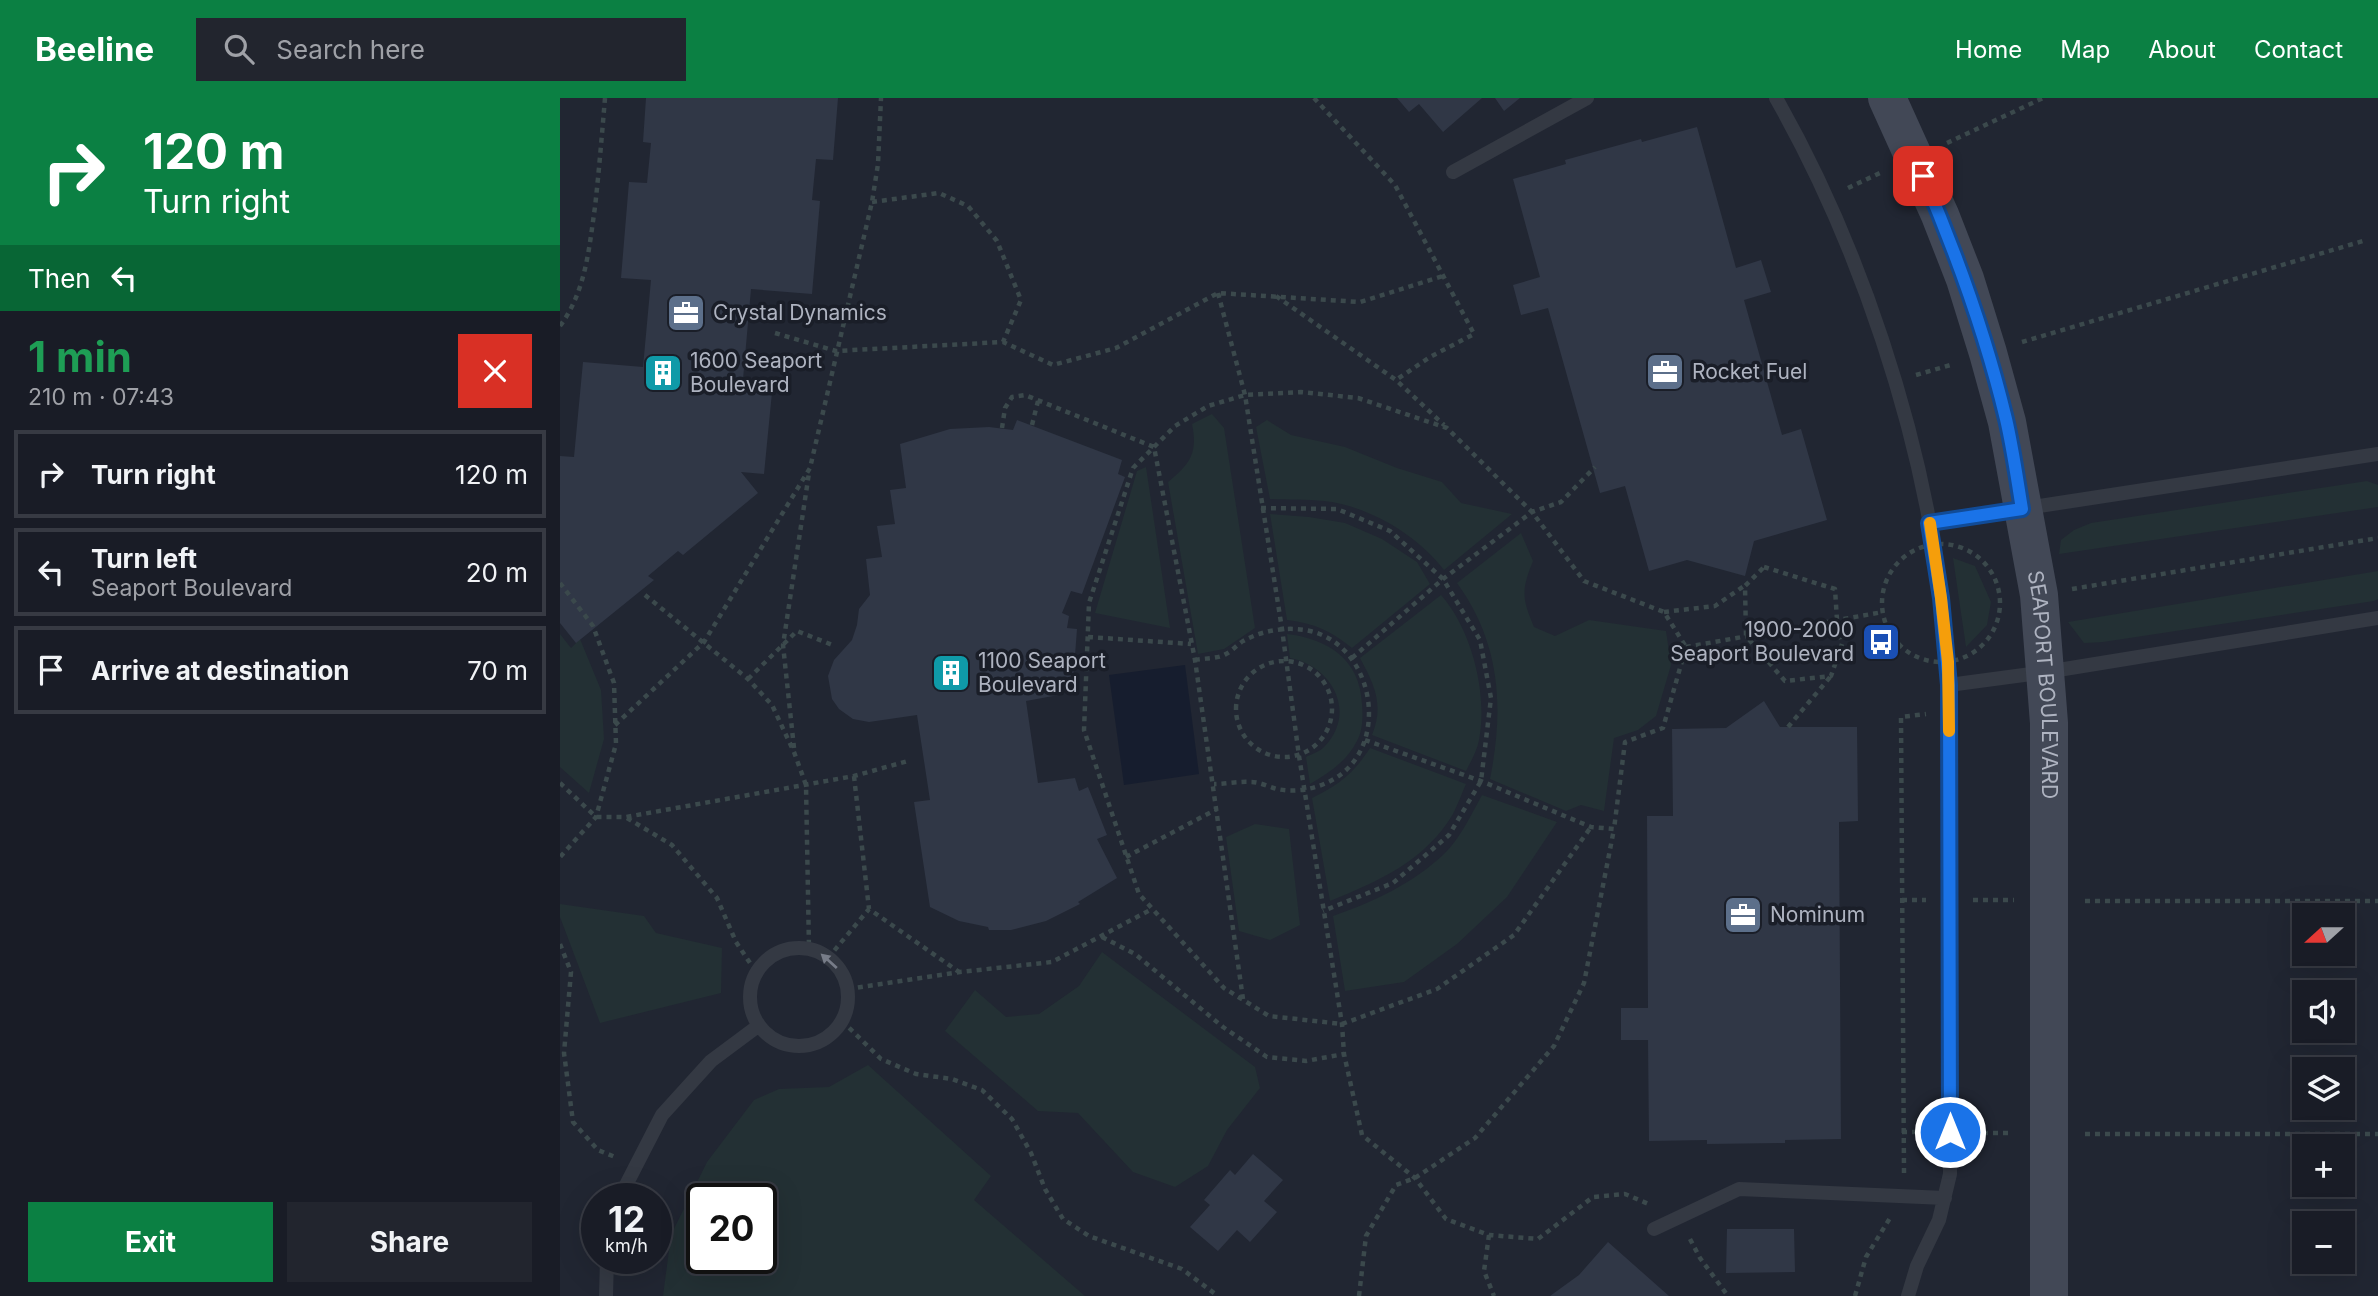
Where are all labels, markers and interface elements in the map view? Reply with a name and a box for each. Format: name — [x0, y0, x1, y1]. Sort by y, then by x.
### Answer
search box — [196, 18, 686, 81]
text: Beeline — [35, 29, 154, 69]
icon: search — [220, 30, 258, 68]
text: Search here — [276, 34, 425, 65]
text: Home — [1955, 35, 2022, 64]
text: Map — [2060, 35, 2110, 64]
text: About — [2148, 35, 2216, 64]
text: Contact — [2254, 35, 2343, 64]
text: 120 m — [143, 122, 284, 181]
icon: right — [28, 126, 119, 217]
pin — [1893, 146, 1953, 206]
icon: arrive — [1904, 157, 1942, 195]
text: Turn right — [143, 182, 290, 221]
icon: left — [105, 259, 143, 297]
text: Then — [28, 263, 91, 294]
office icon: Crystal Dynamics — [665, 292, 707, 334]
place label: Crystal Dynamics — [713, 300, 887, 325]
text: 1 min — [28, 331, 132, 382]
button: close — [458, 334, 532, 408]
place label: 1600 Seaport Boulevard — [690, 348, 822, 397]
office icon: Rocket Fuel — [1644, 351, 1686, 393]
building icon: 1600 Seaport Boulevard — [642, 352, 684, 394]
place label: Rocket Fuel — [1692, 359, 1807, 384]
text: 210 m · 07:43 — [28, 383, 174, 411]
icon: right — [32, 455, 70, 493]
text: Turn right — [91, 459, 216, 490]
text: 120 m — [455, 459, 528, 490]
text: Turn left — [91, 543, 197, 574]
icon: left — [32, 553, 70, 591]
text: 20 m — [466, 557, 528, 588]
street label: SEAPORT BOULEVARD — [2023, 568, 2062, 799]
text: Seaport Boulevard — [91, 574, 292, 602]
place label: 1900-2000 Seaport Boulevard — [1670, 617, 1854, 666]
bus stop icon: 1900-2000 Seaport Boulevard — [1860, 621, 1902, 663]
place label: 1100 Seaport Boulevard — [978, 648, 1106, 697]
icon: arrive — [32, 651, 70, 689]
building icon: 1100 Seaport Boulevard — [930, 652, 972, 694]
text: Arrive at destination — [91, 655, 350, 686]
text: 70 m — [467, 655, 528, 686]
office icon: Nominum — [1722, 894, 1764, 936]
place label: Nominum — [1770, 902, 1865, 927]
north arrow — [2292, 903, 2356, 966]
map controls — [2292, 903, 2355, 1274]
one-way arrow — [820, 953, 838, 969]
button: sound — [2292, 980, 2355, 1043]
button: layers — [2292, 1057, 2355, 1120]
position arrow — [1913, 1095, 1987, 1169]
button: + — [2292, 1134, 2355, 1197]
speed limit sign: 20 — [686, 1183, 777, 1274]
text: 12 — [608, 1198, 645, 1240]
button: Exit — [28, 1202, 273, 1282]
button: Share — [287, 1202, 532, 1282]
button: − — [2292, 1211, 2355, 1274]
text: km/h — [605, 1235, 648, 1256]

